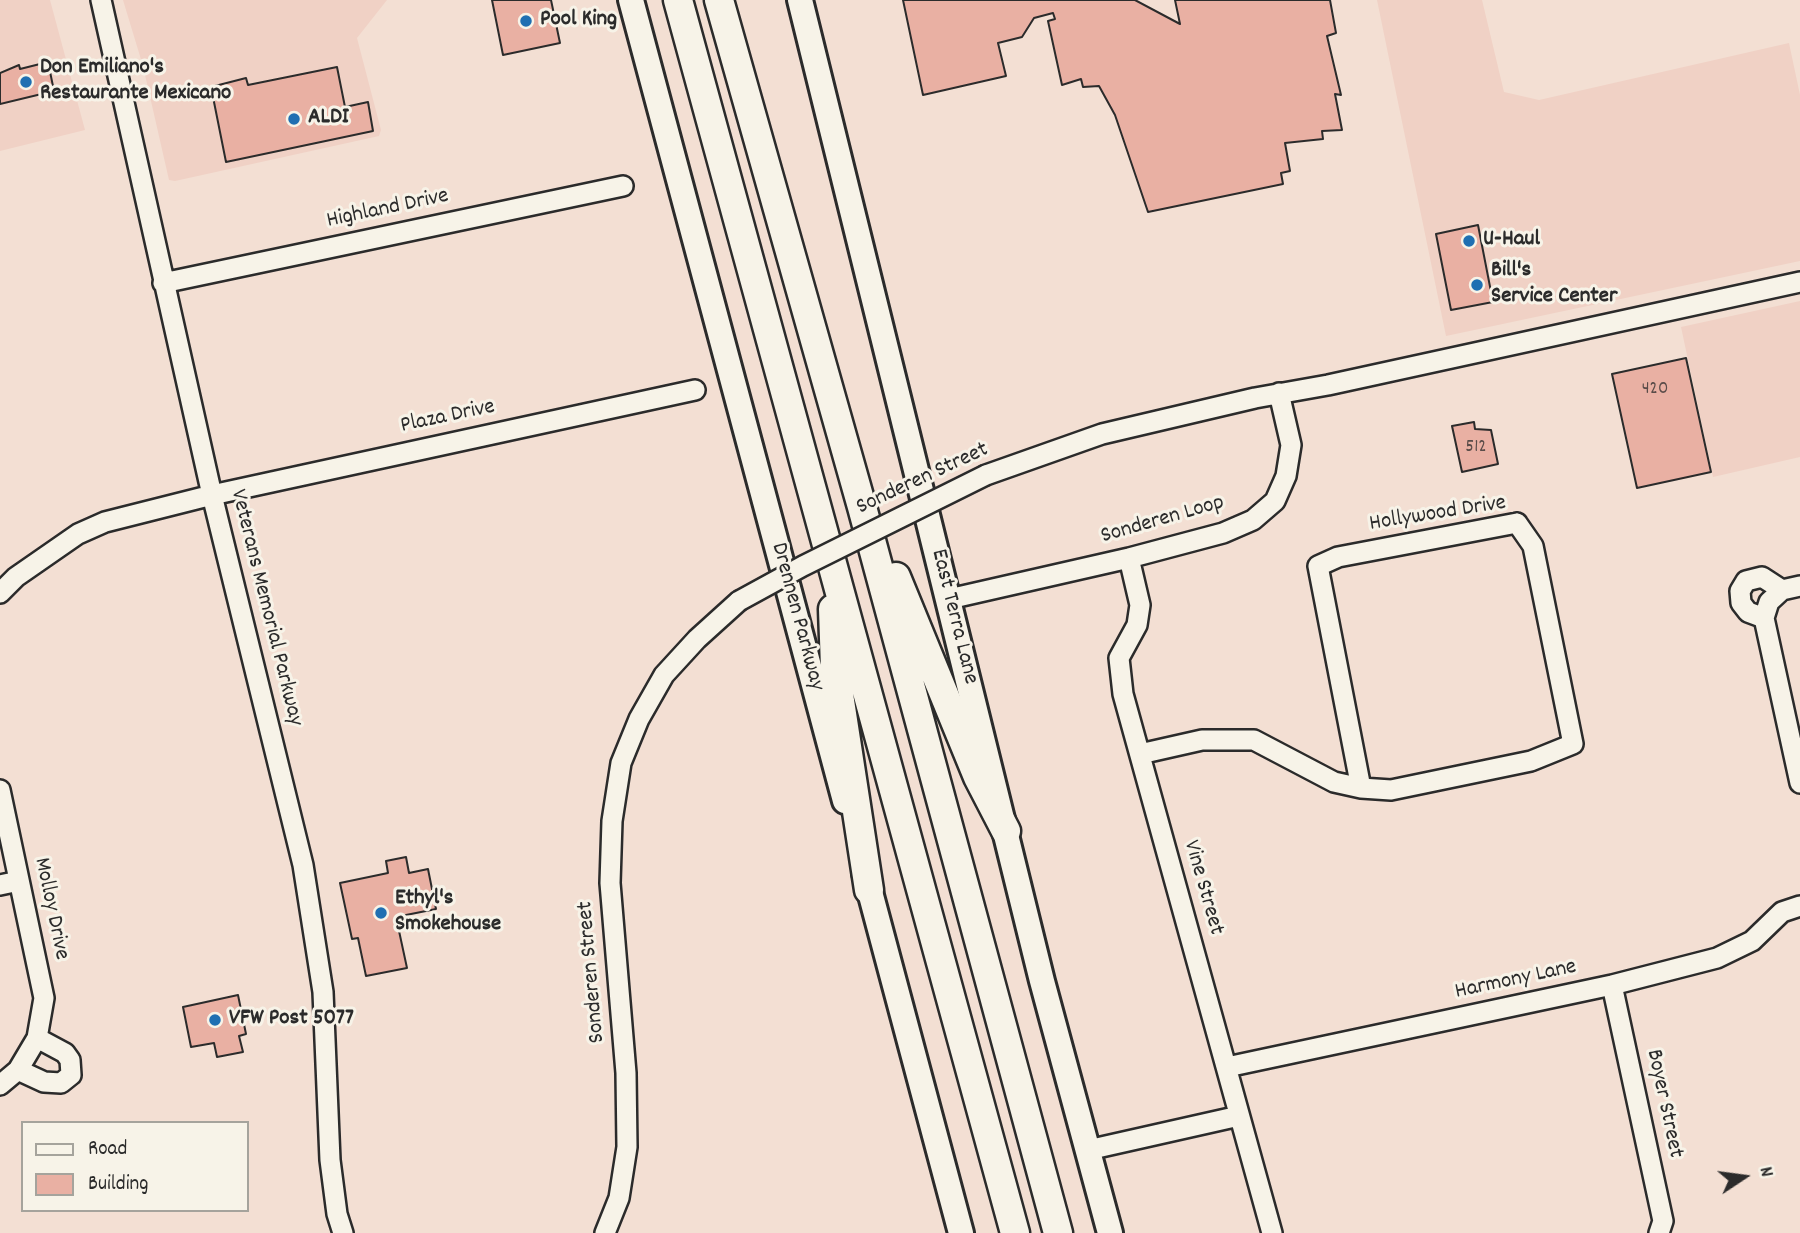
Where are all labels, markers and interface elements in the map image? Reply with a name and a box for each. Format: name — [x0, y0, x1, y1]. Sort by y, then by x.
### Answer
place label: Pool King — [540, 7, 617, 35]
marker: Pool King — [518, 13, 534, 29]
place label: Don Emiliano's Restaurante Mexicano — [40, 55, 231, 109]
marker: Don Emiliano's Restaurante Mexicano — [18, 74, 34, 90]
place label: ALDI — [308, 105, 349, 133]
marker: ALDI — [286, 111, 302, 127]
street label: Highland Drive — [325, 184, 451, 236]
place label: U-Haul — [1483, 227, 1540, 255]
marker: U-Haul — [1461, 233, 1477, 249]
place label: Bill's Service Center — [1491, 258, 1617, 312]
marker: Bill's Service Center — [1469, 277, 1485, 293]
house number: 420 — [1642, 379, 1668, 401]
street label: Plaza Drive — [398, 395, 498, 441]
street label: Sonderen Street — [853, 437, 993, 523]
house number: 512 — [1465, 437, 1487, 459]
street label: Veterans Memorial Parkway — [222, 487, 308, 729]
street label: Sonderen Loop — [1098, 490, 1228, 552]
street label: Hollywood Drive — [1368, 491, 1508, 539]
street label: Drennen Parkway — [763, 540, 829, 694]
street label: East Terra Lane — [923, 547, 983, 687]
street label: Vine Street — [1175, 837, 1229, 939]
street label: Molloy Drive — [26, 855, 74, 963]
place label: Ethyl's Smokehouse — [395, 886, 501, 940]
street label: Sonderen Street — [573, 900, 613, 1044]
marker: Ethyl's Smokehouse — [373, 905, 389, 921]
street label: Harmony Lane — [1453, 955, 1579, 1007]
place label: VFW Post 5077 — [229, 1006, 354, 1034]
marker: VFW Post 5077 — [207, 1012, 223, 1028]
street label: Boyer Street — [1638, 1047, 1688, 1161]
legend — [21, 1121, 248, 1212]
text: Road — [88, 1135, 127, 1165]
north arrow — [1709, 1142, 1779, 1212]
text: N — [1751, 1165, 1779, 1180]
text: Building — [88, 1170, 148, 1200]

